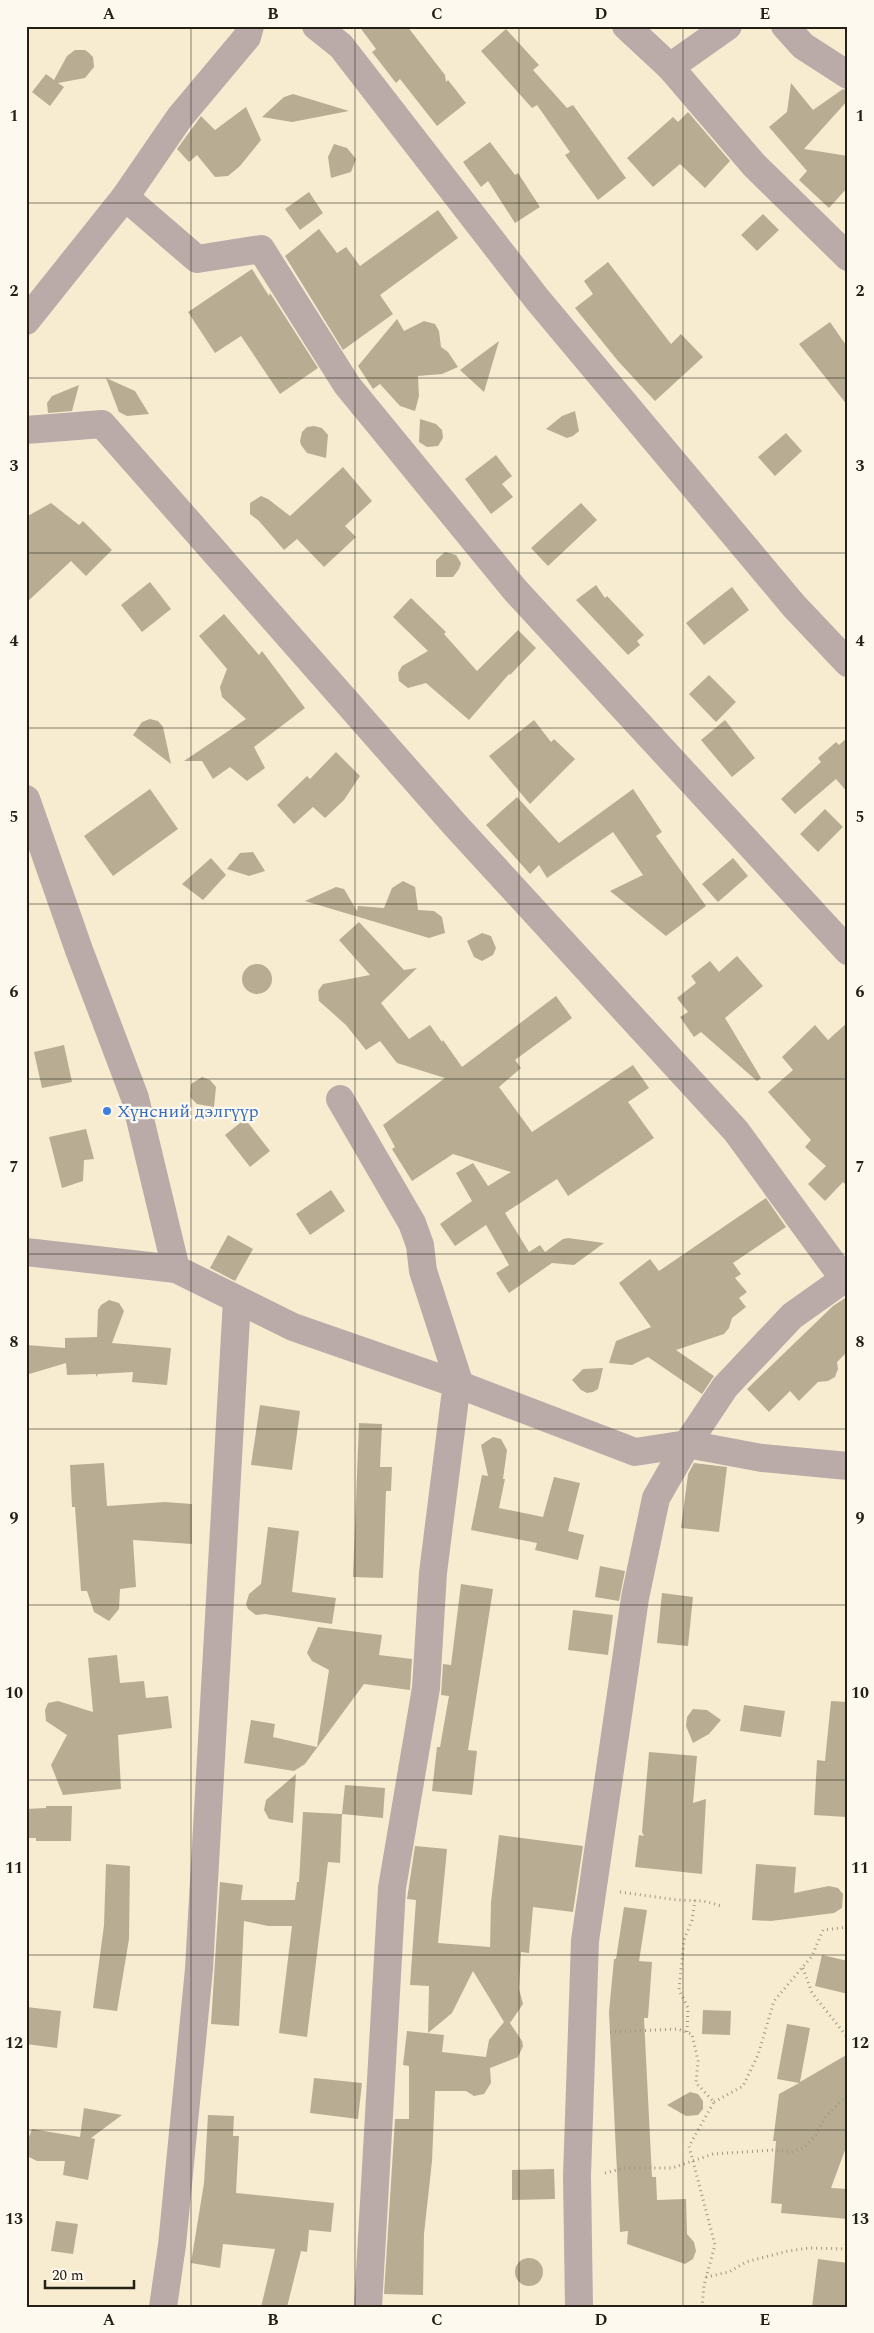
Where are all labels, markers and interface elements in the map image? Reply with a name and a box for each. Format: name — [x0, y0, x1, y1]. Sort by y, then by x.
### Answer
text: A — [103, 2, 116, 26]
text: B — [267, 2, 279, 26]
text: C — [431, 2, 443, 26]
text: D — [595, 2, 608, 26]
text: E — [760, 2, 770, 26]
text: 1 — [10, 104, 18, 128]
text: 1 — [856, 104, 864, 128]
text: 2 — [10, 279, 19, 303]
text: 2 — [856, 279, 865, 303]
text: 3 — [10, 454, 19, 478]
text: 3 — [856, 454, 865, 478]
text: 4 — [10, 629, 19, 653]
text: 4 — [856, 629, 865, 653]
text: 5 — [10, 805, 18, 829]
text: 5 — [856, 805, 864, 829]
text: 6 — [10, 980, 19, 1004]
text: 6 — [856, 980, 865, 1004]
place label: Хүнсний дэлгүүр — [117, 1098, 259, 1125]
marker: Хүнсний дэлгүүр — [101, 1105, 113, 1117]
text: 7 — [10, 1155, 19, 1179]
text: 7 — [856, 1155, 865, 1179]
text: 8 — [10, 1330, 19, 1354]
text: 8 — [856, 1330, 865, 1354]
text: 9 — [10, 1506, 19, 1530]
text: 9 — [856, 1506, 865, 1530]
text: 10 — [5, 1681, 23, 1705]
text: 10 — [851, 1681, 869, 1705]
text: 11 — [5, 1856, 23, 1880]
text: 11 — [851, 1856, 869, 1880]
text: 12 — [5, 2031, 23, 2055]
text: 12 — [851, 2031, 869, 2055]
text: 13 — [5, 2207, 23, 2231]
text: 13 — [851, 2207, 869, 2231]
scale bar — [45, 2258, 134, 2290]
text: 20 m — [52, 2264, 84, 2287]
text: A — [103, 2308, 116, 2332]
text: B — [267, 2308, 279, 2332]
text: C — [431, 2308, 443, 2332]
text: D — [595, 2308, 608, 2332]
text: E — [760, 2308, 770, 2332]

